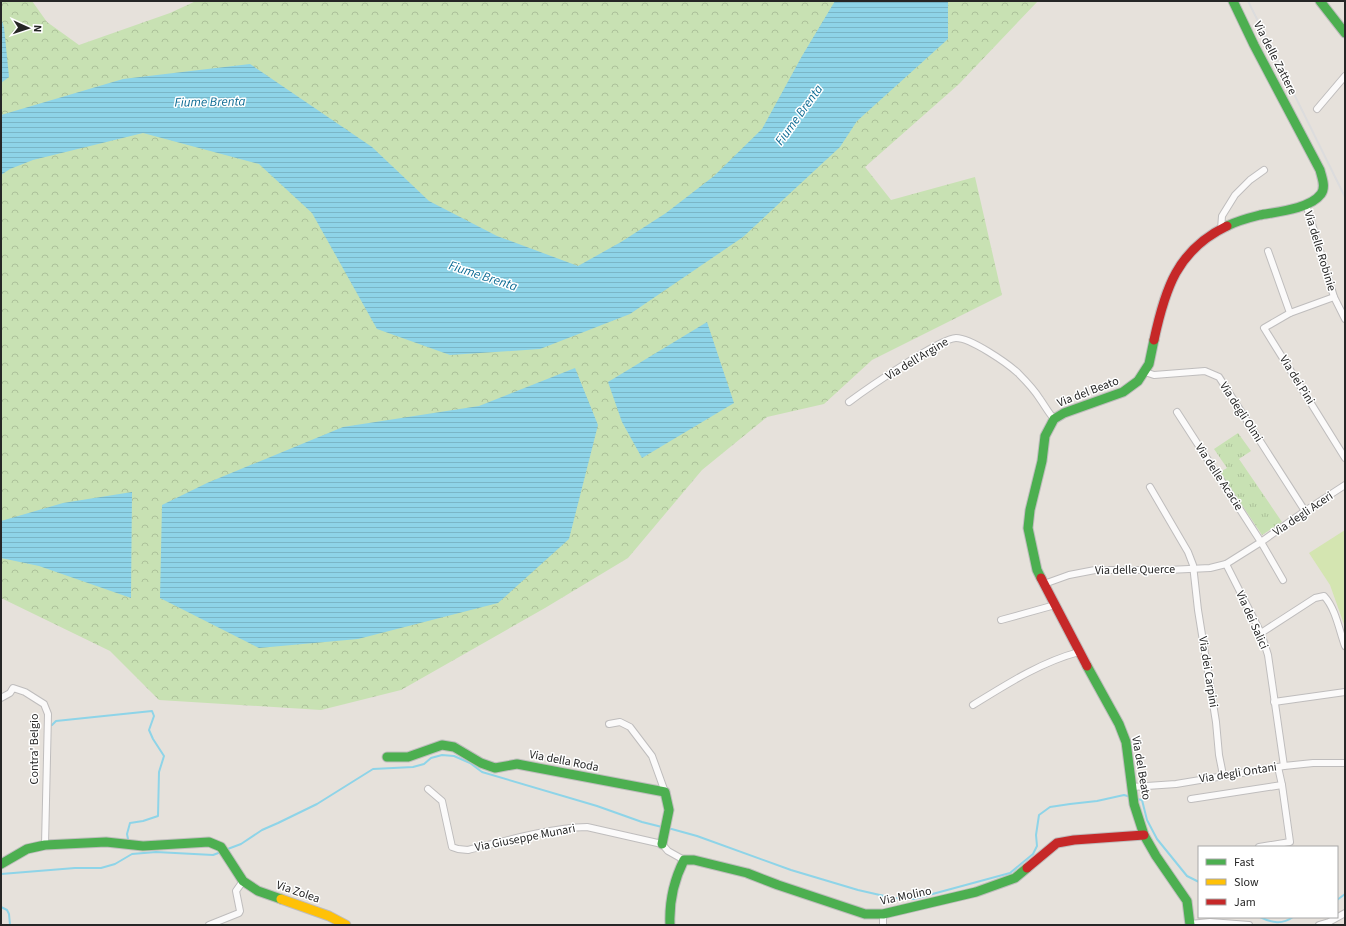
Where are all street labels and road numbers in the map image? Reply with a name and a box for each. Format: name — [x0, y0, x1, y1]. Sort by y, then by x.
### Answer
street label: Via delle Zattere — [1249, 18, 1301, 98]
street label: Via delle Robinie — [1300, 209, 1340, 293]
street label: Via dell'Argine — [882, 333, 952, 385]
street label: Via dei Pini — [1275, 352, 1319, 408]
street label: Via del Beato — [1055, 372, 1121, 412]
street label: Via degli Olmi — [1215, 379, 1267, 445]
street label: Via delle Acacie — [1191, 440, 1247, 514]
street label: Via degli Aceri — [1270, 488, 1337, 540]
street label: Via delle Querce — [1095, 561, 1175, 579]
street label: Via dei Salici — [1232, 588, 1272, 652]
street label: Via dei Carpini — [1194, 635, 1222, 709]
street label: Contra' Belgio — [26, 714, 43, 784]
street label: Via del Beato — [1127, 735, 1155, 801]
street label: Via della Roda — [528, 746, 600, 776]
street label: Via degli Ontani — [1198, 758, 1278, 788]
street label: Via Giuseppe Munari — [473, 820, 577, 856]
street label: Via Zolea — [274, 877, 322, 907]
street label: Via Molino — [879, 882, 933, 910]

